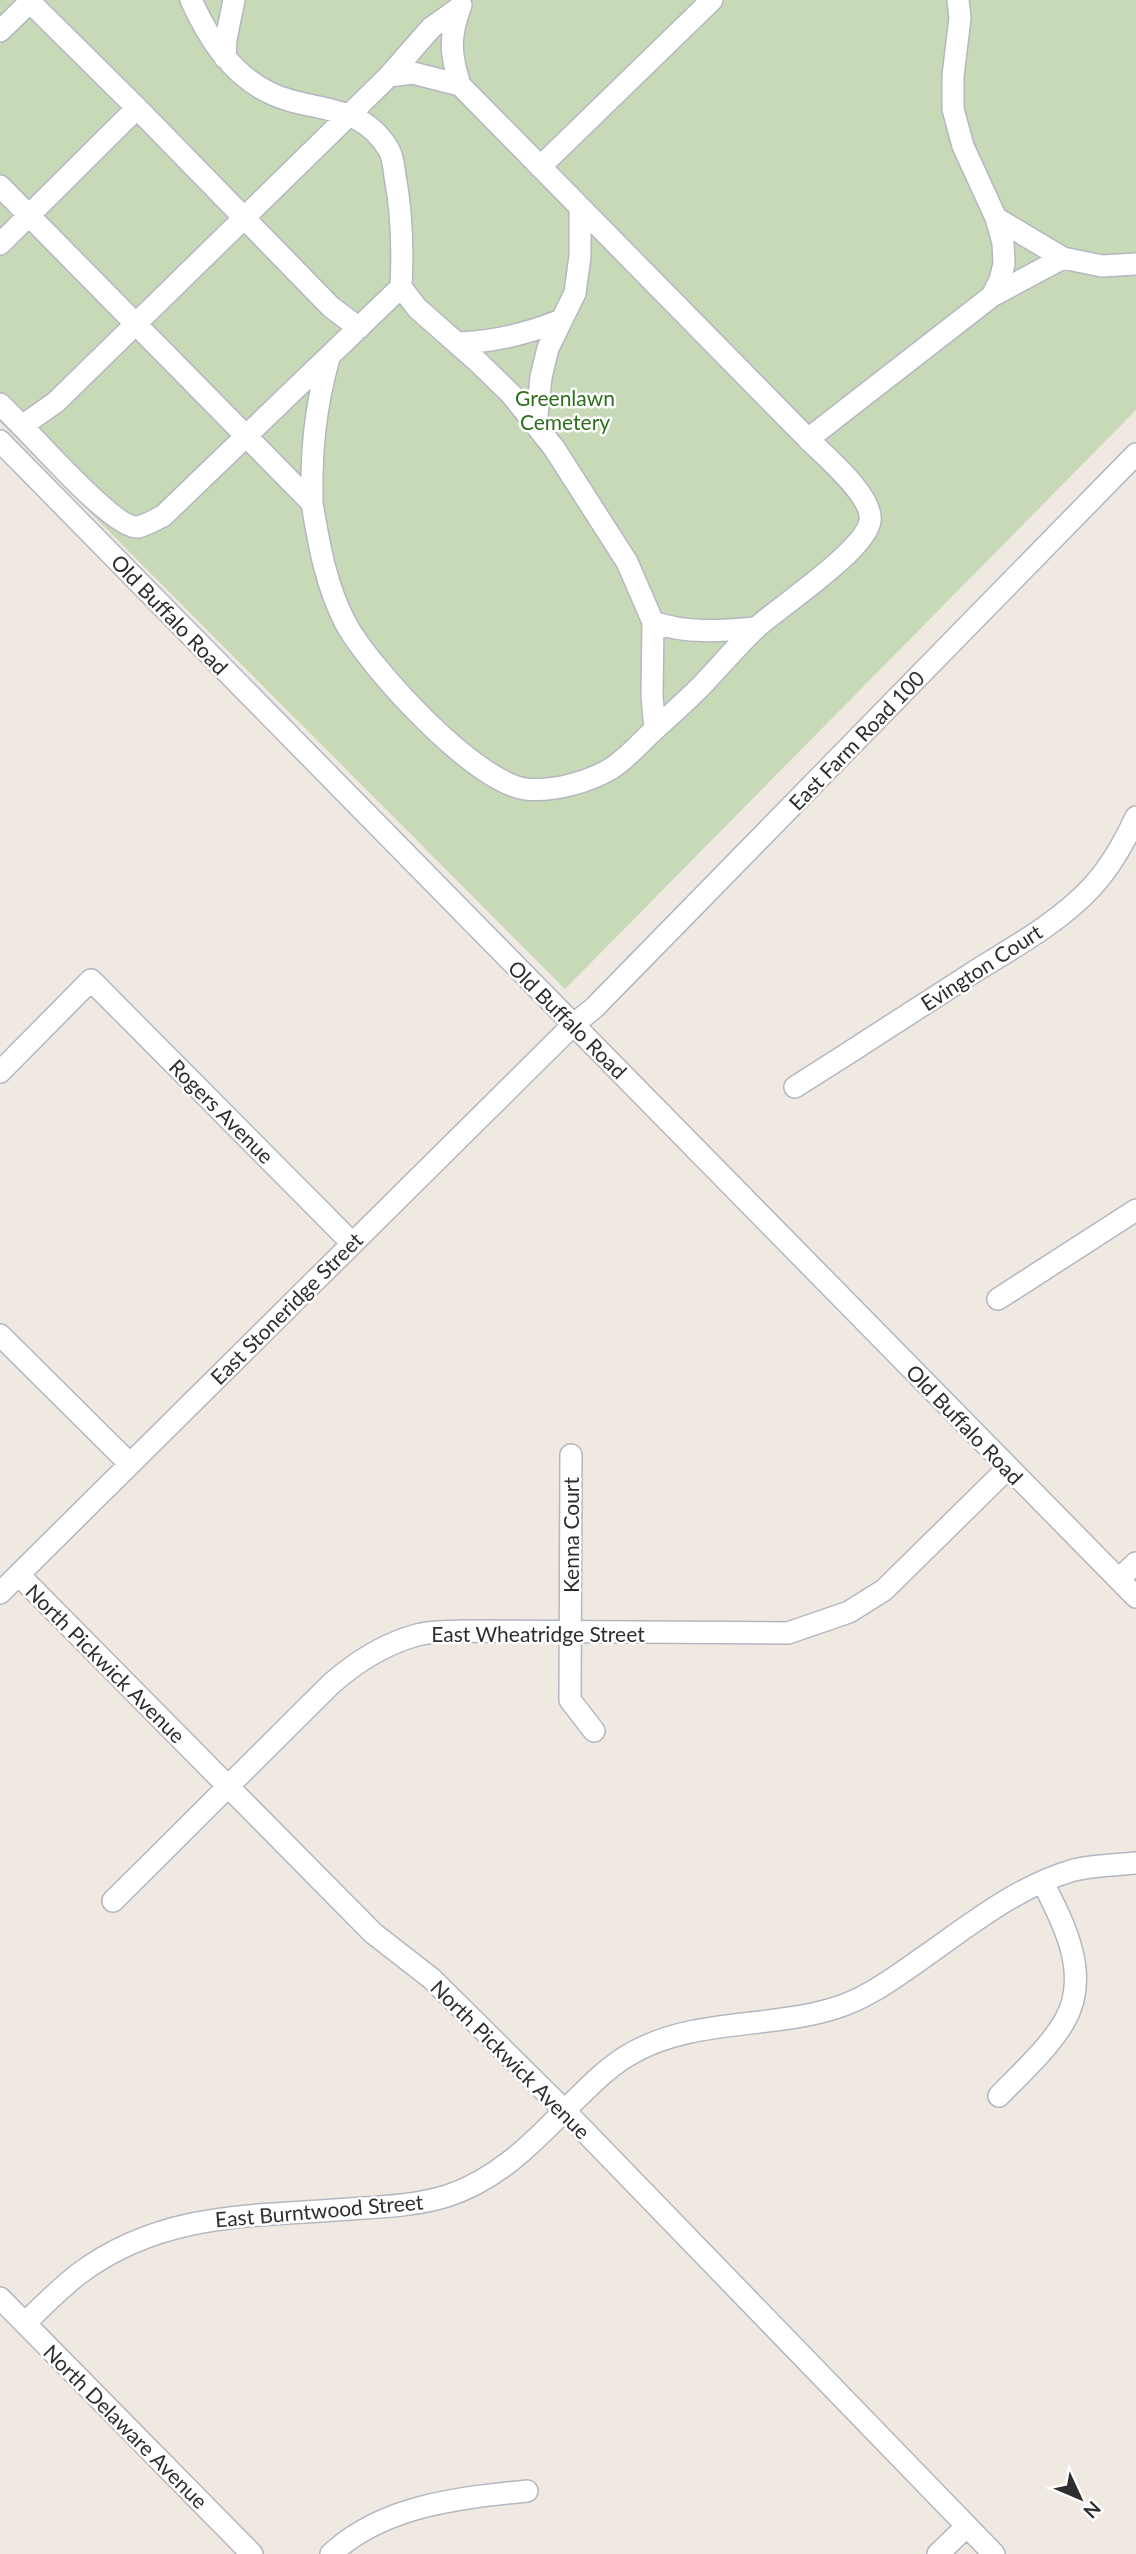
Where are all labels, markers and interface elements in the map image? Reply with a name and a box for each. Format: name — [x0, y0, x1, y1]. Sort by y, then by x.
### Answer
park label: Greenlawn Cemetery — [515, 385, 615, 434]
street label: Old Buffalo Road — [106, 549, 234, 679]
street label: East Farm Road 100 — [783, 665, 929, 815]
street label: Evington Court — [916, 918, 1047, 1015]
street label: Old Buffalo Road — [504, 955, 632, 1083]
street label: Rogers Avenue — [165, 1054, 279, 1168]
street label: East Stoneridge Street — [205, 1227, 367, 1389]
street label: Old Buffalo Road — [901, 1359, 1029, 1489]
street label: Kenna Court — [558, 1477, 583, 1593]
street label: North Pickwick Avenue — [21, 1578, 191, 1748]
street label: East Wheatridge Street — [431, 1621, 645, 1646]
street label: North Pickwick Avenue — [426, 1974, 596, 2144]
street label: East Burntwood Street — [214, 2188, 425, 2232]
street label: North Delaware Avenue — [39, 2339, 213, 2513]
north arrow — [1045, 2463, 1115, 2533]
text: N — [1079, 2497, 1106, 2523]

